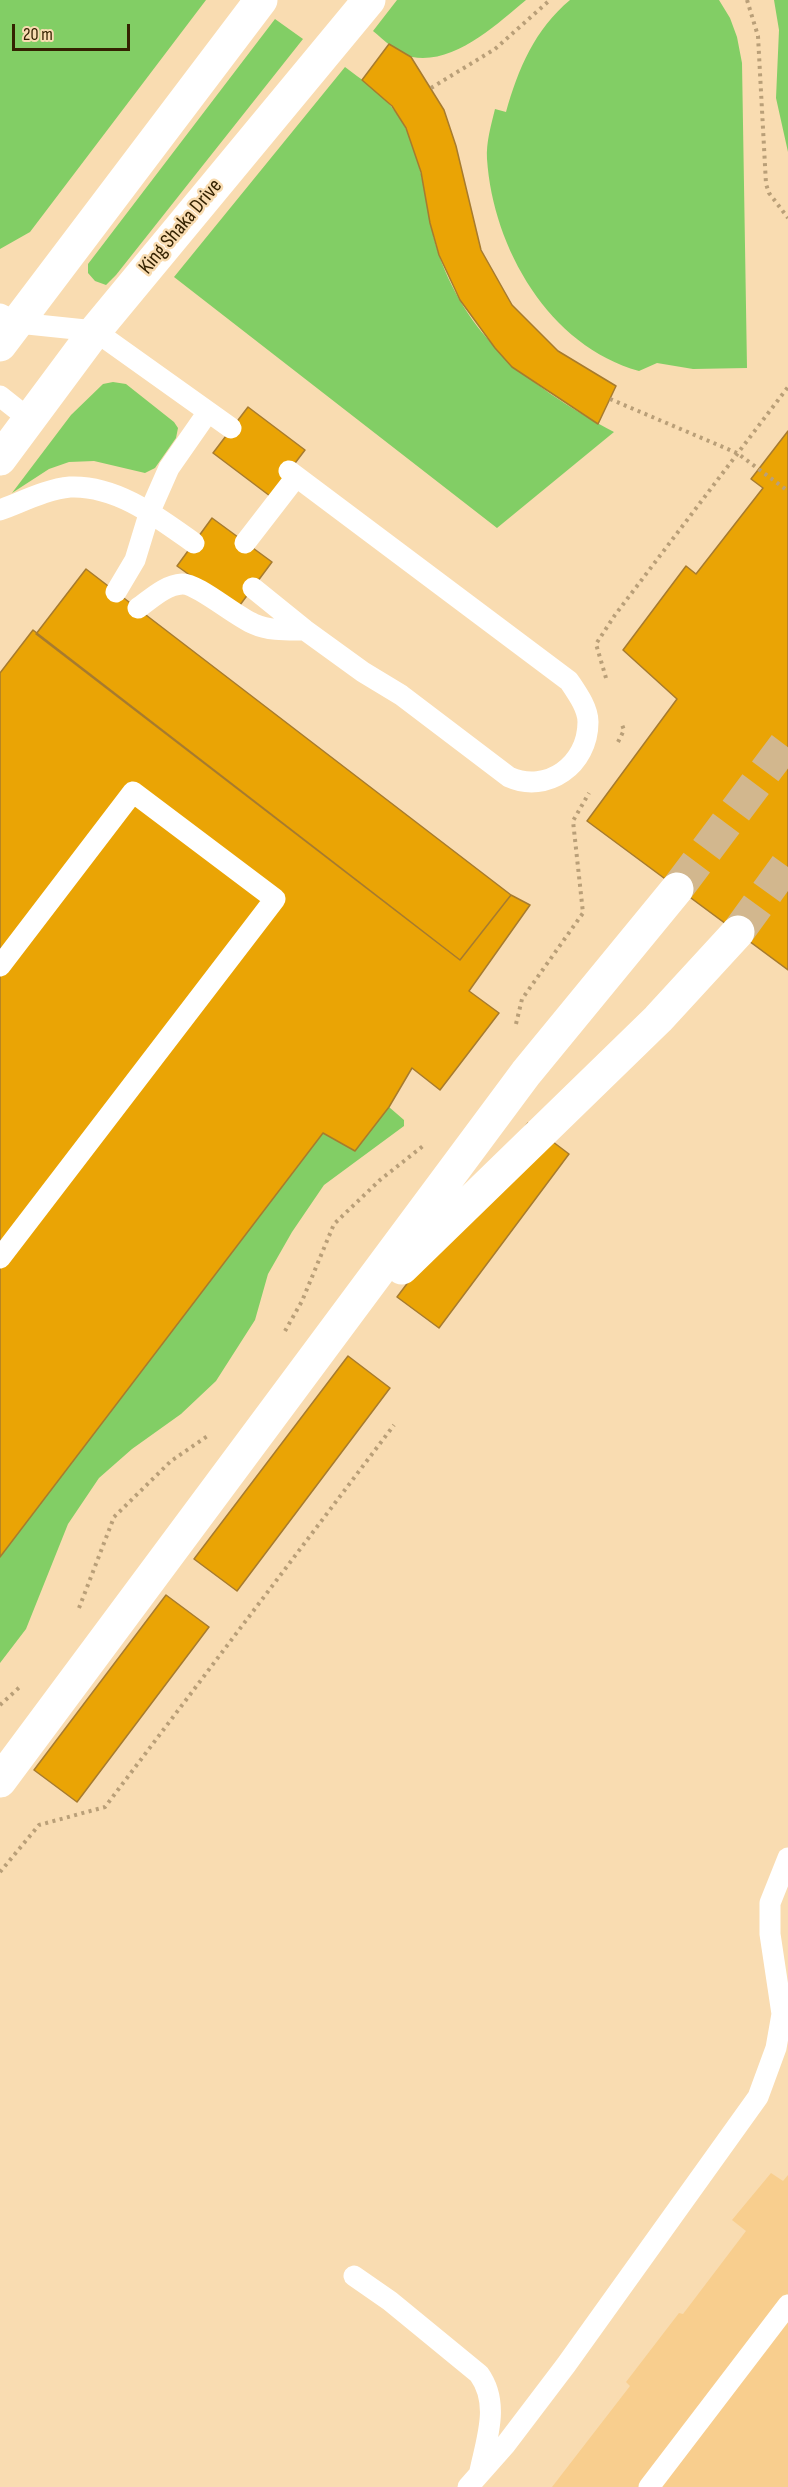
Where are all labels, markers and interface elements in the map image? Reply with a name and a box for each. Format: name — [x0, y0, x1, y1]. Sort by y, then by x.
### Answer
scale bar — [15, 12, 134, 50]
text: 20 m — [23, 24, 53, 45]
street label: King Shaka Drive — [134, 174, 228, 280]

